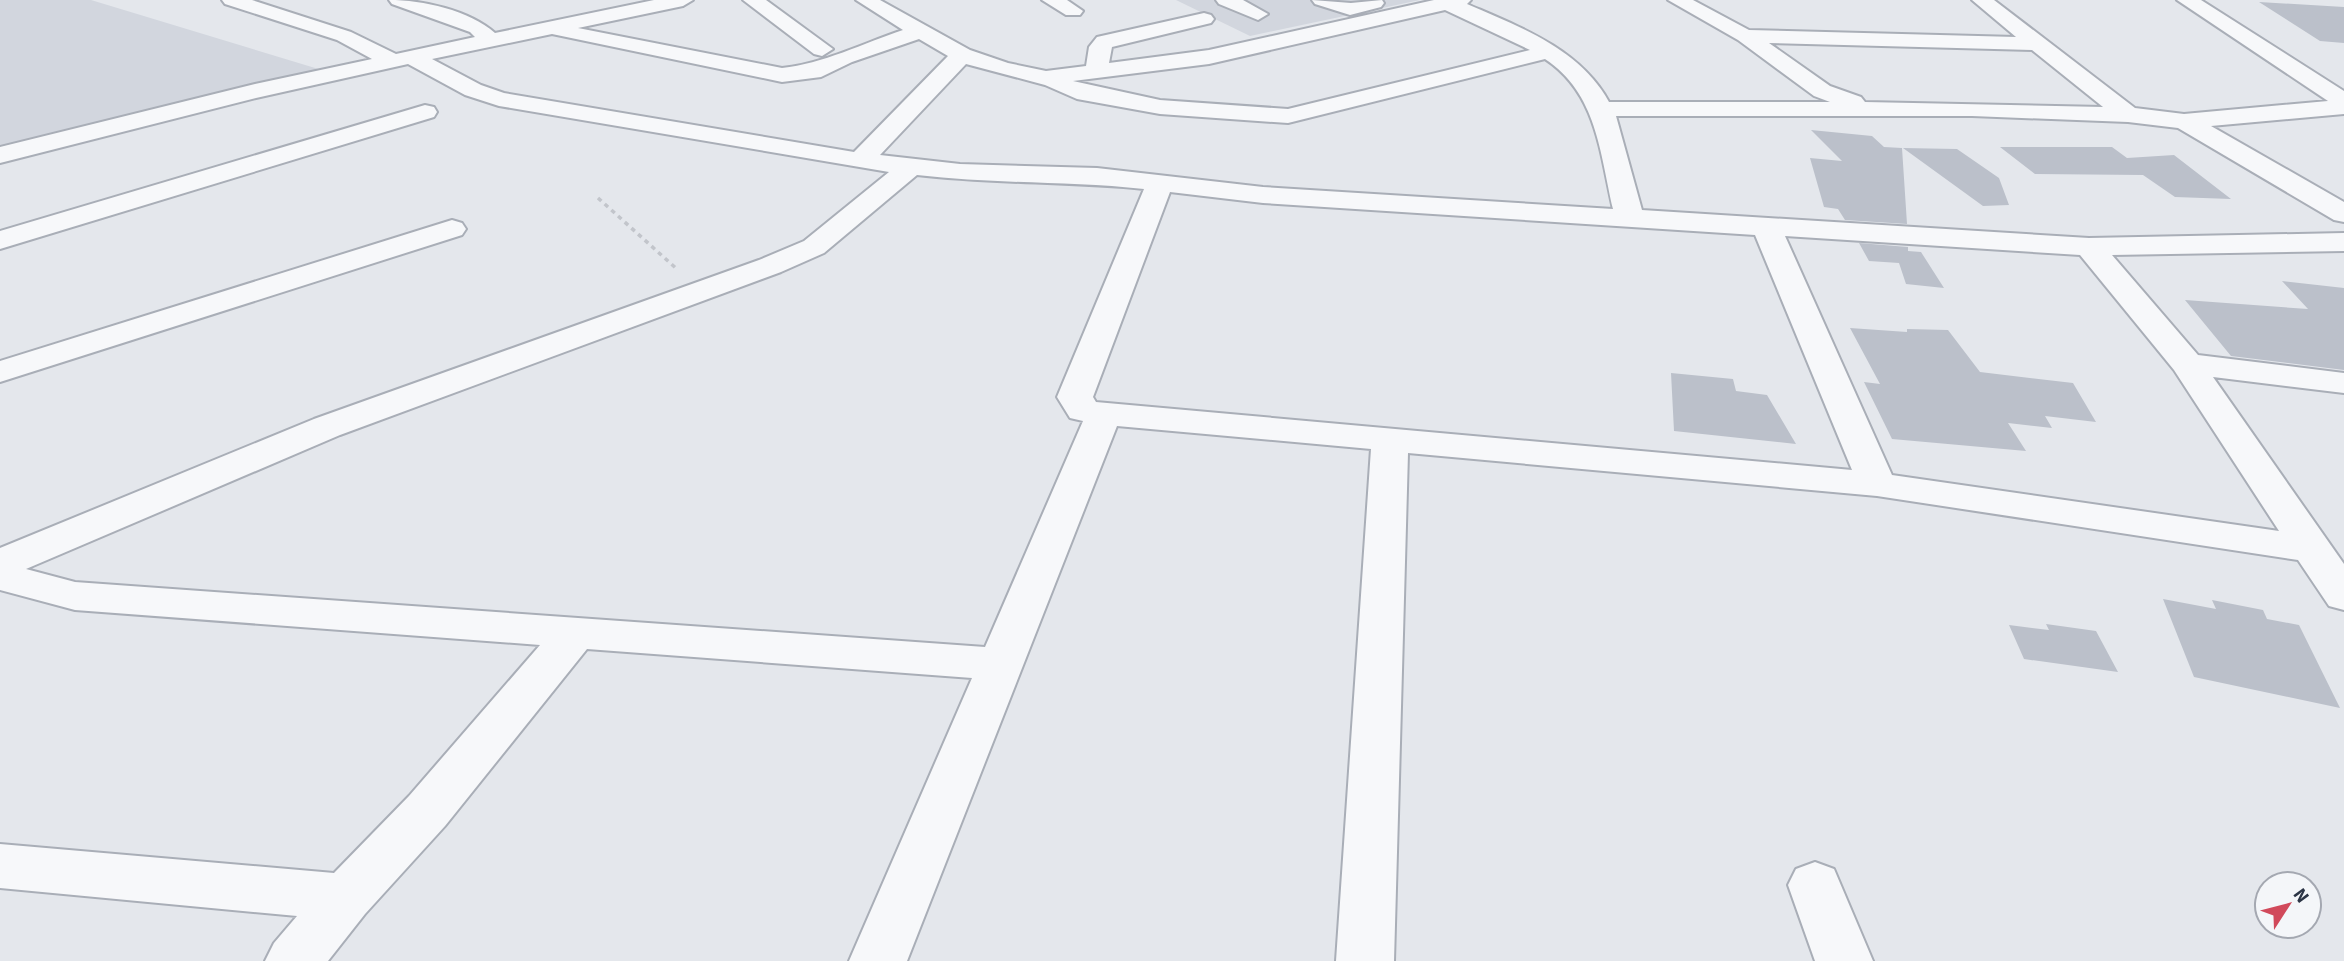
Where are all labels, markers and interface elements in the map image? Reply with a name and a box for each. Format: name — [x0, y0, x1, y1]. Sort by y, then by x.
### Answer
north arrow — [2253, 870, 2323, 940]
text: N — [2286, 883, 2315, 909]

